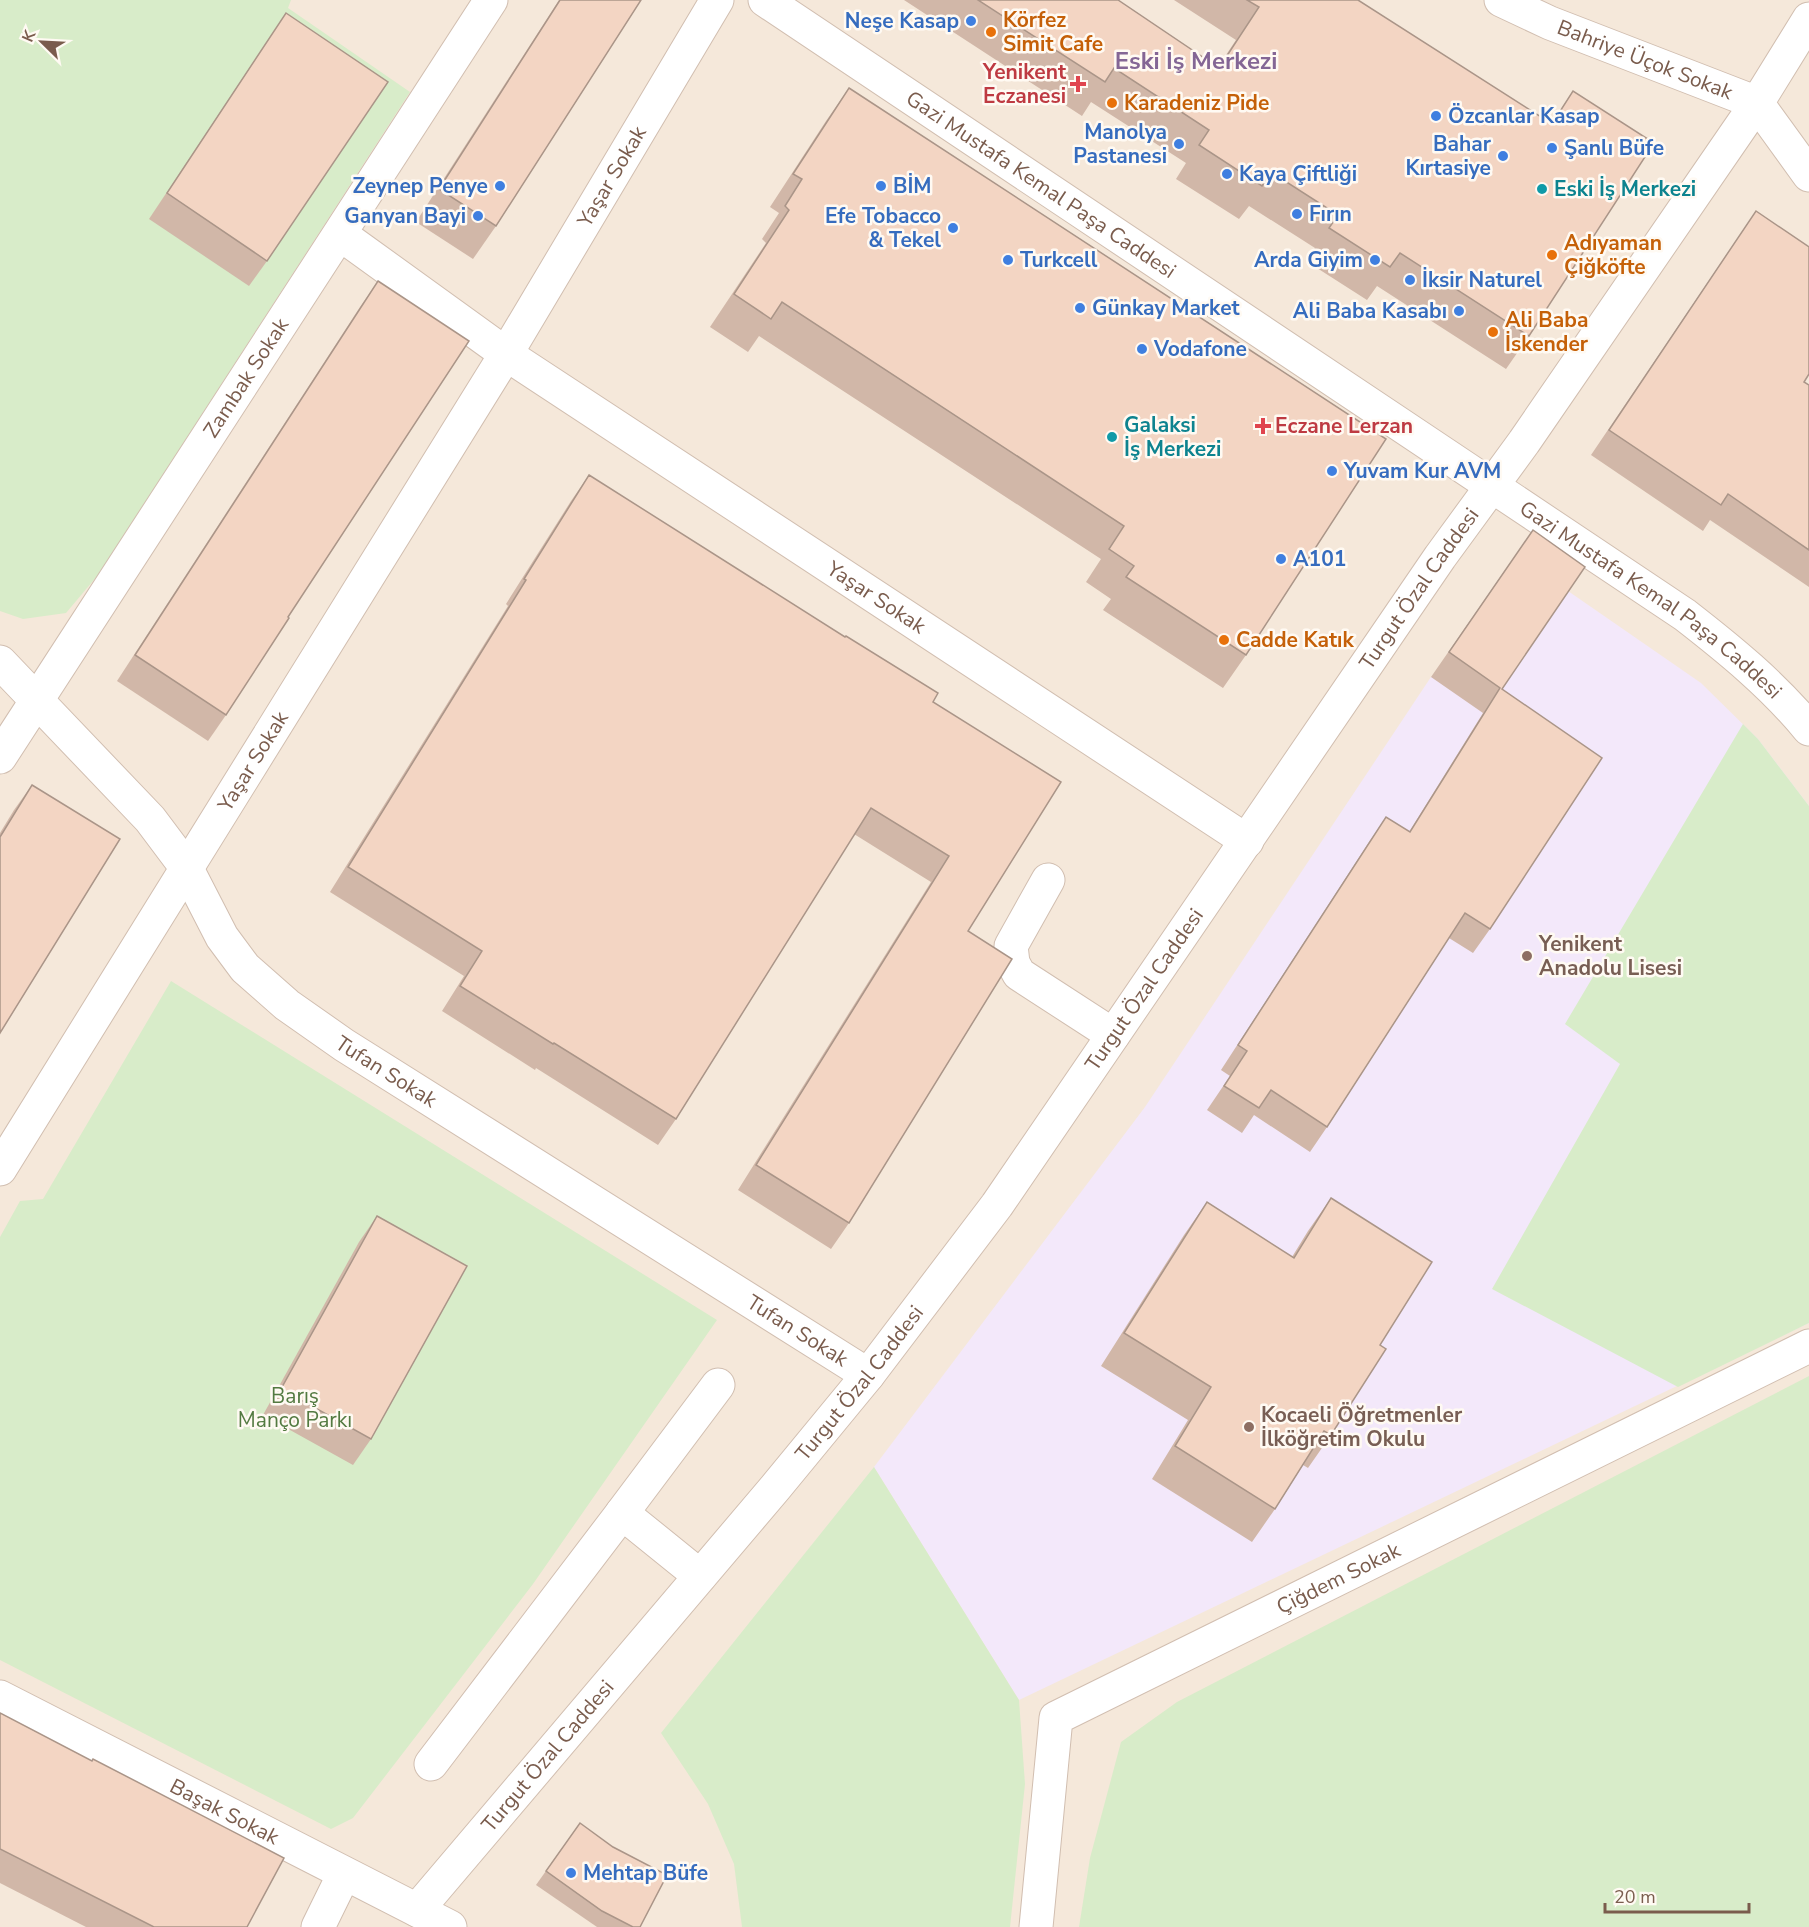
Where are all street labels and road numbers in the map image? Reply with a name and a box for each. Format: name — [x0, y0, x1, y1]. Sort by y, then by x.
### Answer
street label: Bahriye Üçok Sokak — [1553, 13, 1737, 106]
street label: Gazi Mustafa Kemal Paşa Caddesi — [901, 84, 1181, 285]
street label: Yaşar Sokak — [570, 120, 653, 233]
street label: Zambak Sokak — [197, 312, 295, 443]
street label: Gazi Mustafa Kemal Paşa Caddesi — [1514, 494, 1788, 705]
street label: Turgut Özal Caddesi — [1353, 502, 1485, 675]
street label: Yaşar Sokak — [821, 554, 932, 640]
street label: Yaşar Sokak — [211, 705, 295, 817]
street label: Turgut Özal Caddesi — [1079, 903, 1210, 1077]
street label: Tufan Sokak — [330, 1029, 443, 1114]
street label: Tufan Sokak — [741, 1288, 854, 1373]
street label: Turgut Özal Caddesi — [789, 1300, 930, 1467]
street label: Çiğdem Sokak — [1272, 1536, 1406, 1621]
street label: Turgut Özal Caddesi — [475, 1674, 620, 1838]
street label: Başak Sokak — [165, 1772, 284, 1851]

